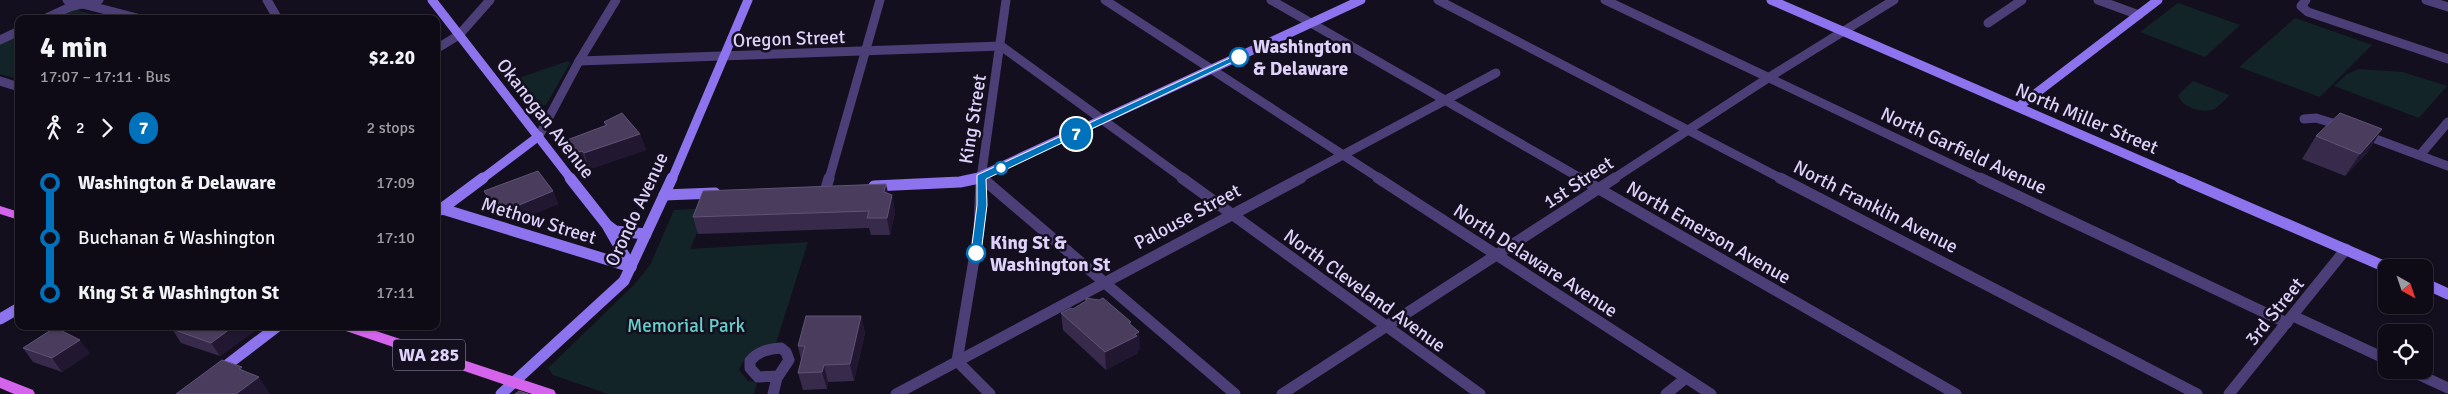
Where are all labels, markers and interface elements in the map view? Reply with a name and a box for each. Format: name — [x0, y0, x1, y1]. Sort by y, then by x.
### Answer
street label: Oregon Street — [732, 25, 846, 53]
text: 4 min — [40, 31, 108, 65]
place label: Washington & Delaware — [1253, 35, 1352, 81]
text: $2.20 — [369, 46, 415, 70]
marker: Washington & Delaware — [1229, 47, 1249, 67]
street label: Okanogan Avenue — [491, 54, 599, 183]
text: 17:07 – 17:11 · Bus — [40, 67, 171, 87]
street label: King Street — [954, 72, 992, 166]
street label: North Miller Street — [2012, 78, 2162, 160]
street label: North Garfield Avenue — [1877, 102, 2050, 200]
icon: walk — [40, 114, 68, 142]
icon: forward — [93, 114, 121, 142]
text: 7 — [139, 117, 148, 139]
text: 2 — [76, 118, 85, 138]
text: 2 stops — [367, 118, 415, 138]
line badge: 7 — [1060, 118, 1092, 150]
text: 7 — [1071, 123, 1081, 145]
street label: Orondo Avenue — [600, 149, 674, 270]
street label: 1st Street — [1539, 151, 1618, 214]
street label: North Franklin Avenue — [1789, 155, 1962, 259]
unlabelled marker — [994, 161, 1008, 175]
text: Washington & Delaware — [78, 171, 276, 195]
text: 17:09 — [376, 173, 415, 193]
street label: North Emerson Avenue — [1622, 176, 1795, 290]
street label: Palouse Street — [1130, 179, 1245, 255]
street label: Methow Street — [478, 192, 599, 250]
street label: North Delaware Avenue — [1449, 199, 1622, 323]
street label: North Cleveland Avenue — [1279, 224, 1450, 358]
text: Buchanan & Washington — [78, 226, 275, 250]
text: 17:10 — [376, 228, 415, 248]
place label: King St & Washington St — [990, 231, 1110, 277]
marker: King St & Washington St — [966, 243, 986, 263]
north arrow — [2378, 259, 2432, 314]
map controls — [2378, 259, 2433, 379]
street label: 3rd Street — [2240, 272, 2310, 351]
text: King St & Washington St — [78, 281, 279, 305]
text: 17:11 — [376, 283, 415, 303]
park label: Memorial Park — [627, 314, 746, 338]
button: locate — [2378, 324, 2433, 379]
road number: WA 285 — [393, 340, 465, 370]

